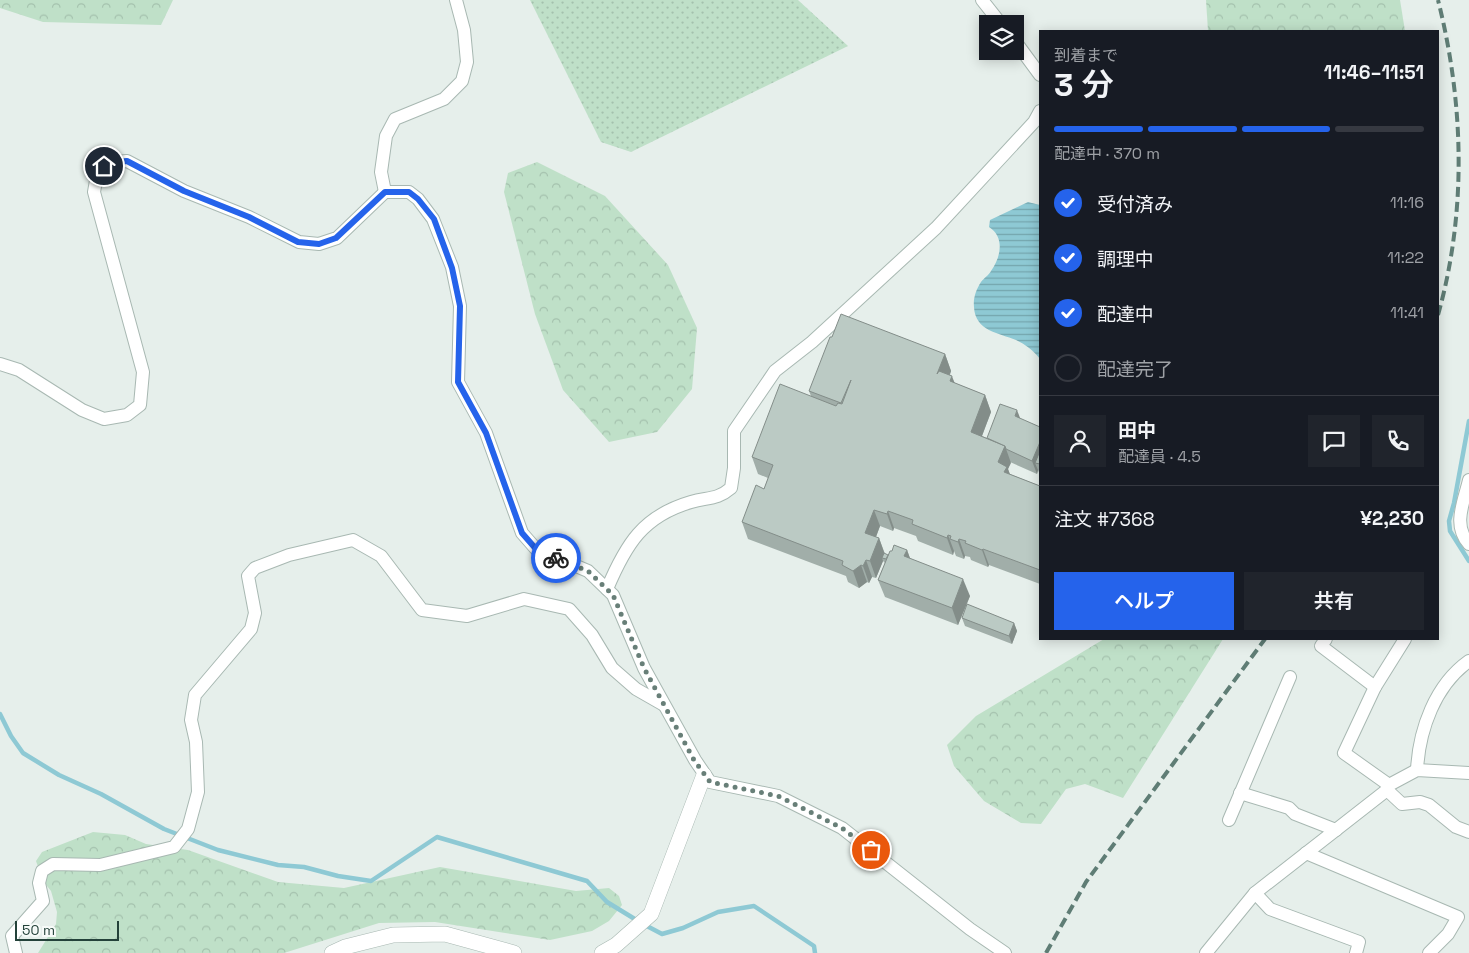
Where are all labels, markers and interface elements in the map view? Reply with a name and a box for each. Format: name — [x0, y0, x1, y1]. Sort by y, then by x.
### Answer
map controls — [979, 15, 1024, 60]
button: layers — [979, 15, 1024, 60]
text: 到着まで — [1054, 45, 1118, 66]
text: 11:46–11:51 — [1324, 60, 1424, 85]
text: 3 分 — [1054, 65, 1114, 105]
text: 配達中 · 370 m — [1054, 143, 1160, 164]
pin — [83, 145, 125, 187]
icon: home — [90, 152, 118, 180]
icon: check — [1054, 189, 1082, 217]
text: 受付済み — [1097, 192, 1173, 217]
text: 11:16 — [1390, 192, 1424, 213]
icon: check — [1054, 244, 1082, 272]
text: 調理中 — [1097, 247, 1154, 272]
text: 11:22 — [1387, 247, 1424, 268]
icon: check — [1054, 299, 1082, 327]
text: 配達中 — [1097, 302, 1154, 327]
text: 11:41 — [1390, 302, 1424, 323]
text: 配達完了 — [1097, 357, 1173, 382]
button: person — [1054, 415, 1106, 467]
button: chat — [1308, 415, 1360, 467]
button: phone — [1372, 415, 1424, 467]
text: 田中 — [1118, 418, 1156, 443]
text: 配達員 · 4.5 — [1118, 446, 1201, 467]
text: ¥2,230 — [1360, 506, 1424, 531]
text: 注文 #7368 — [1054, 507, 1154, 532]
courier — [531, 533, 581, 583]
icon: bike — [542, 544, 570, 572]
button: ヘルプ — [1054, 572, 1234, 630]
button: 共有 — [1244, 572, 1424, 630]
pin — [850, 829, 892, 871]
icon: bag — [857, 836, 885, 864]
scale bar — [15, 918, 119, 941]
text: 50 m — [22, 921, 55, 939]

